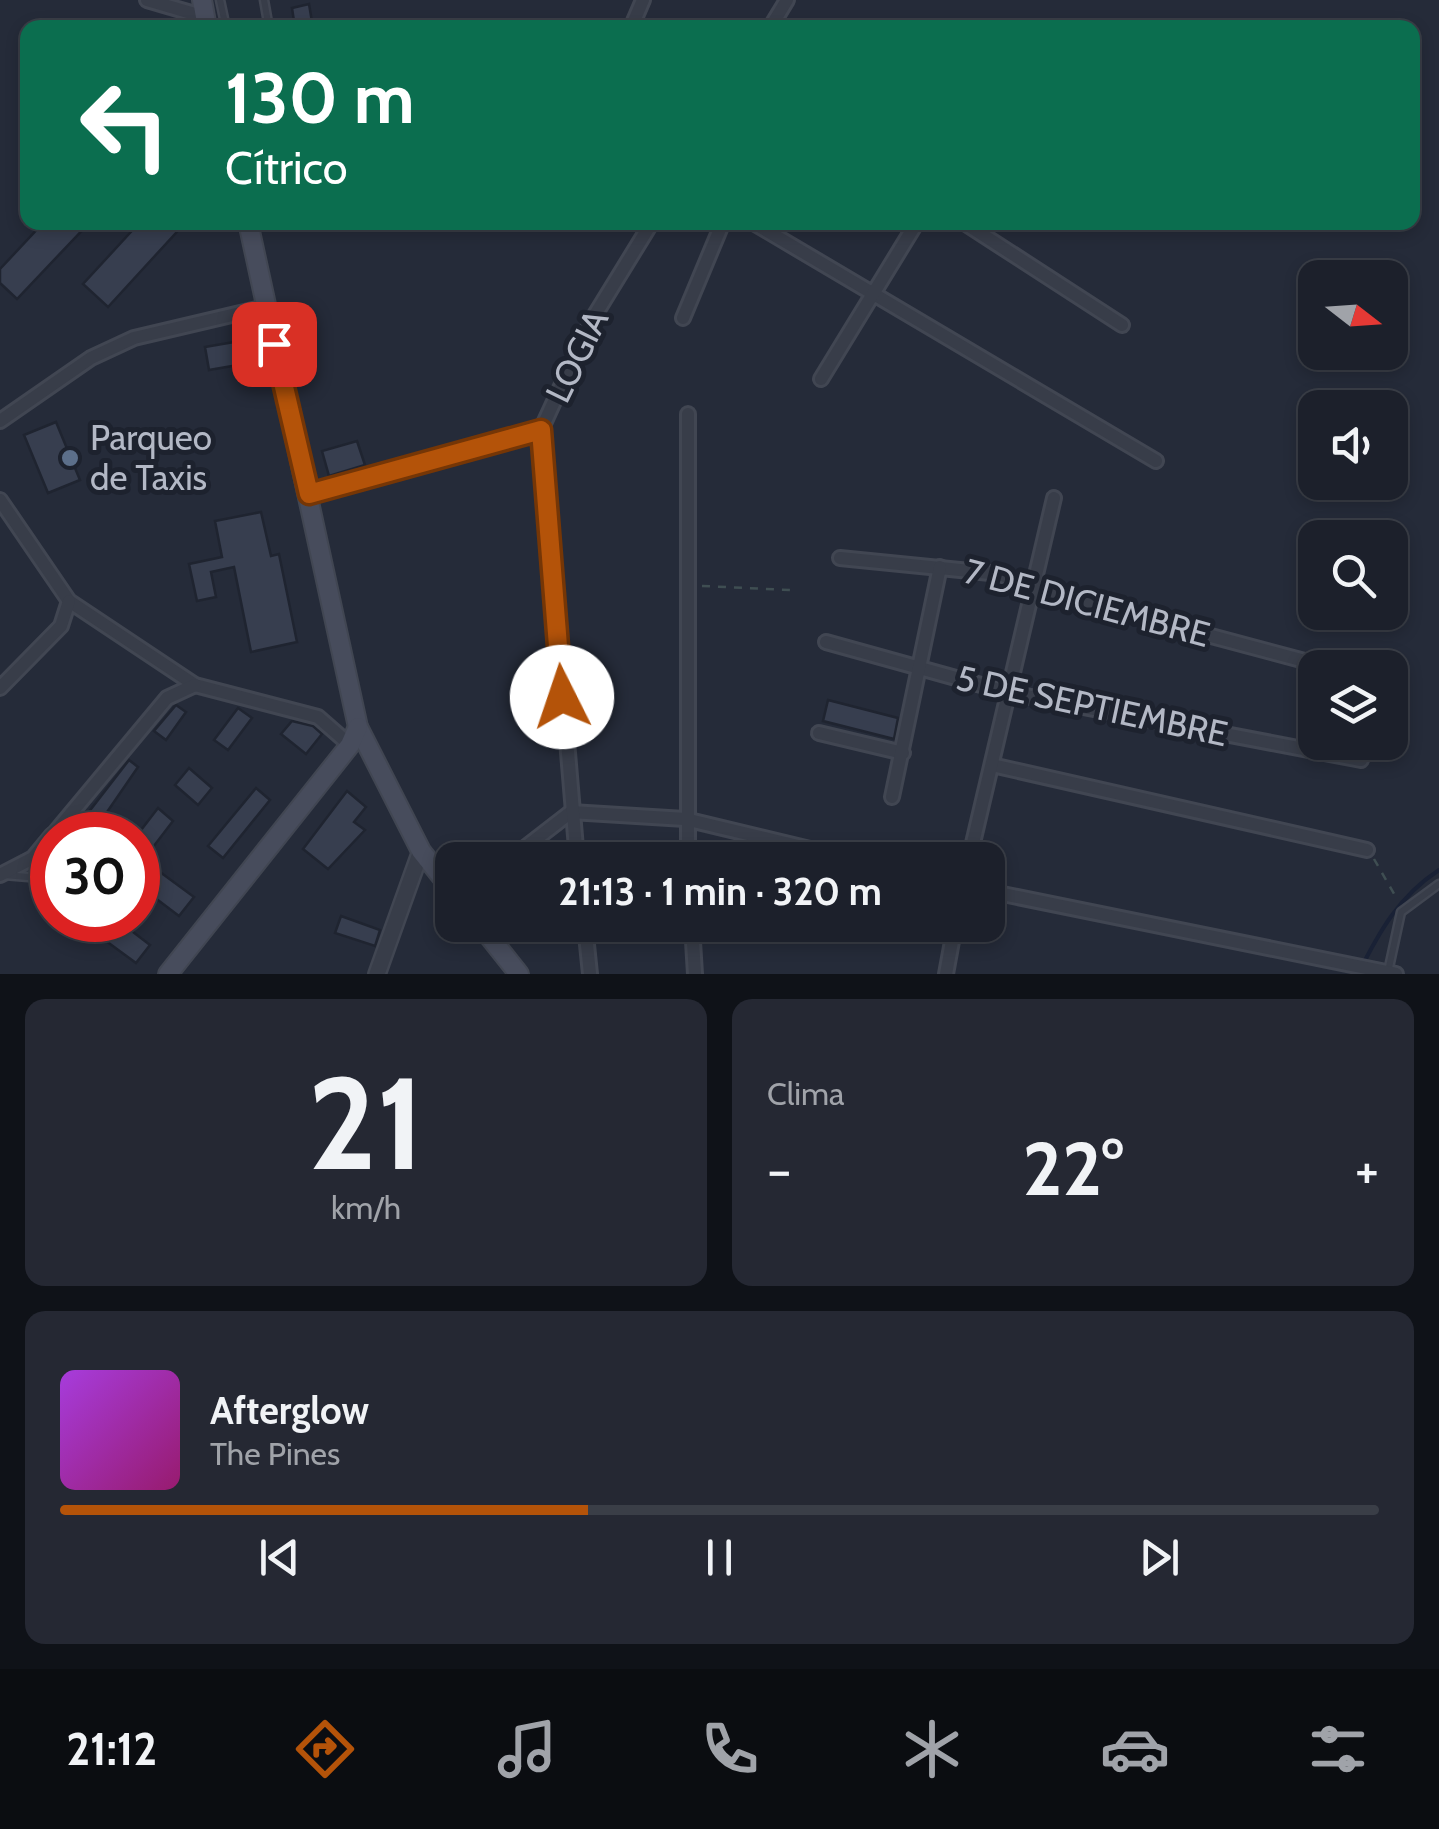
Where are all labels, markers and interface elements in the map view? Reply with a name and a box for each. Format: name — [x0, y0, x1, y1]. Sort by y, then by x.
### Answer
text: 130 m — [225, 55, 415, 141]
icon: left — [60, 60, 190, 190]
text: Cítrico — [225, 141, 347, 195]
north arrow — [1298, 260, 1408, 370]
map controls — [1298, 260, 1408, 760]
pin — [232, 302, 317, 387]
street label: LOGIA — [536, 302, 617, 409]
icon: arrive — [247, 317, 302, 372]
button: sound — [1298, 390, 1408, 500]
place label: Parqueo de Taxis — [90, 416, 212, 499]
marker: Parqueo de Taxis — [59, 447, 81, 469]
button: search — [1298, 520, 1408, 630]
street label: 7 DE DICIEMBRE — [960, 549, 1214, 656]
position arrow — [510, 645, 614, 749]
button: layers — [1298, 650, 1408, 760]
street label: 5 DE SEPTIEMBRE — [953, 656, 1232, 755]
speed limit sign: 30 — [30, 812, 160, 942]
text: 21:13 · 1 min · 320 m — [558, 868, 882, 915]
text: 21 — [308, 1044, 424, 1202]
text: Clima — [767, 1074, 844, 1113]
text: 22° — [1022, 1123, 1124, 1214]
text: − — [767, 1136, 791, 1203]
text: + — [1355, 1136, 1379, 1203]
text: km/h — [331, 1188, 401, 1227]
text: Afterglow — [210, 1387, 369, 1434]
text: The Pines — [210, 1434, 340, 1473]
icon: previous — [252, 1530, 307, 1585]
icon: pause — [692, 1530, 747, 1585]
icon: next — [1132, 1530, 1187, 1585]
icon: directions — [290, 1714, 360, 1784]
icon: music — [492, 1714, 562, 1784]
icon: phone — [695, 1714, 765, 1784]
icon: climate — [897, 1714, 967, 1784]
icon: car — [1100, 1714, 1170, 1784]
icon: filters — [1303, 1714, 1373, 1784]
text: 21:12 — [66, 1722, 157, 1776]

